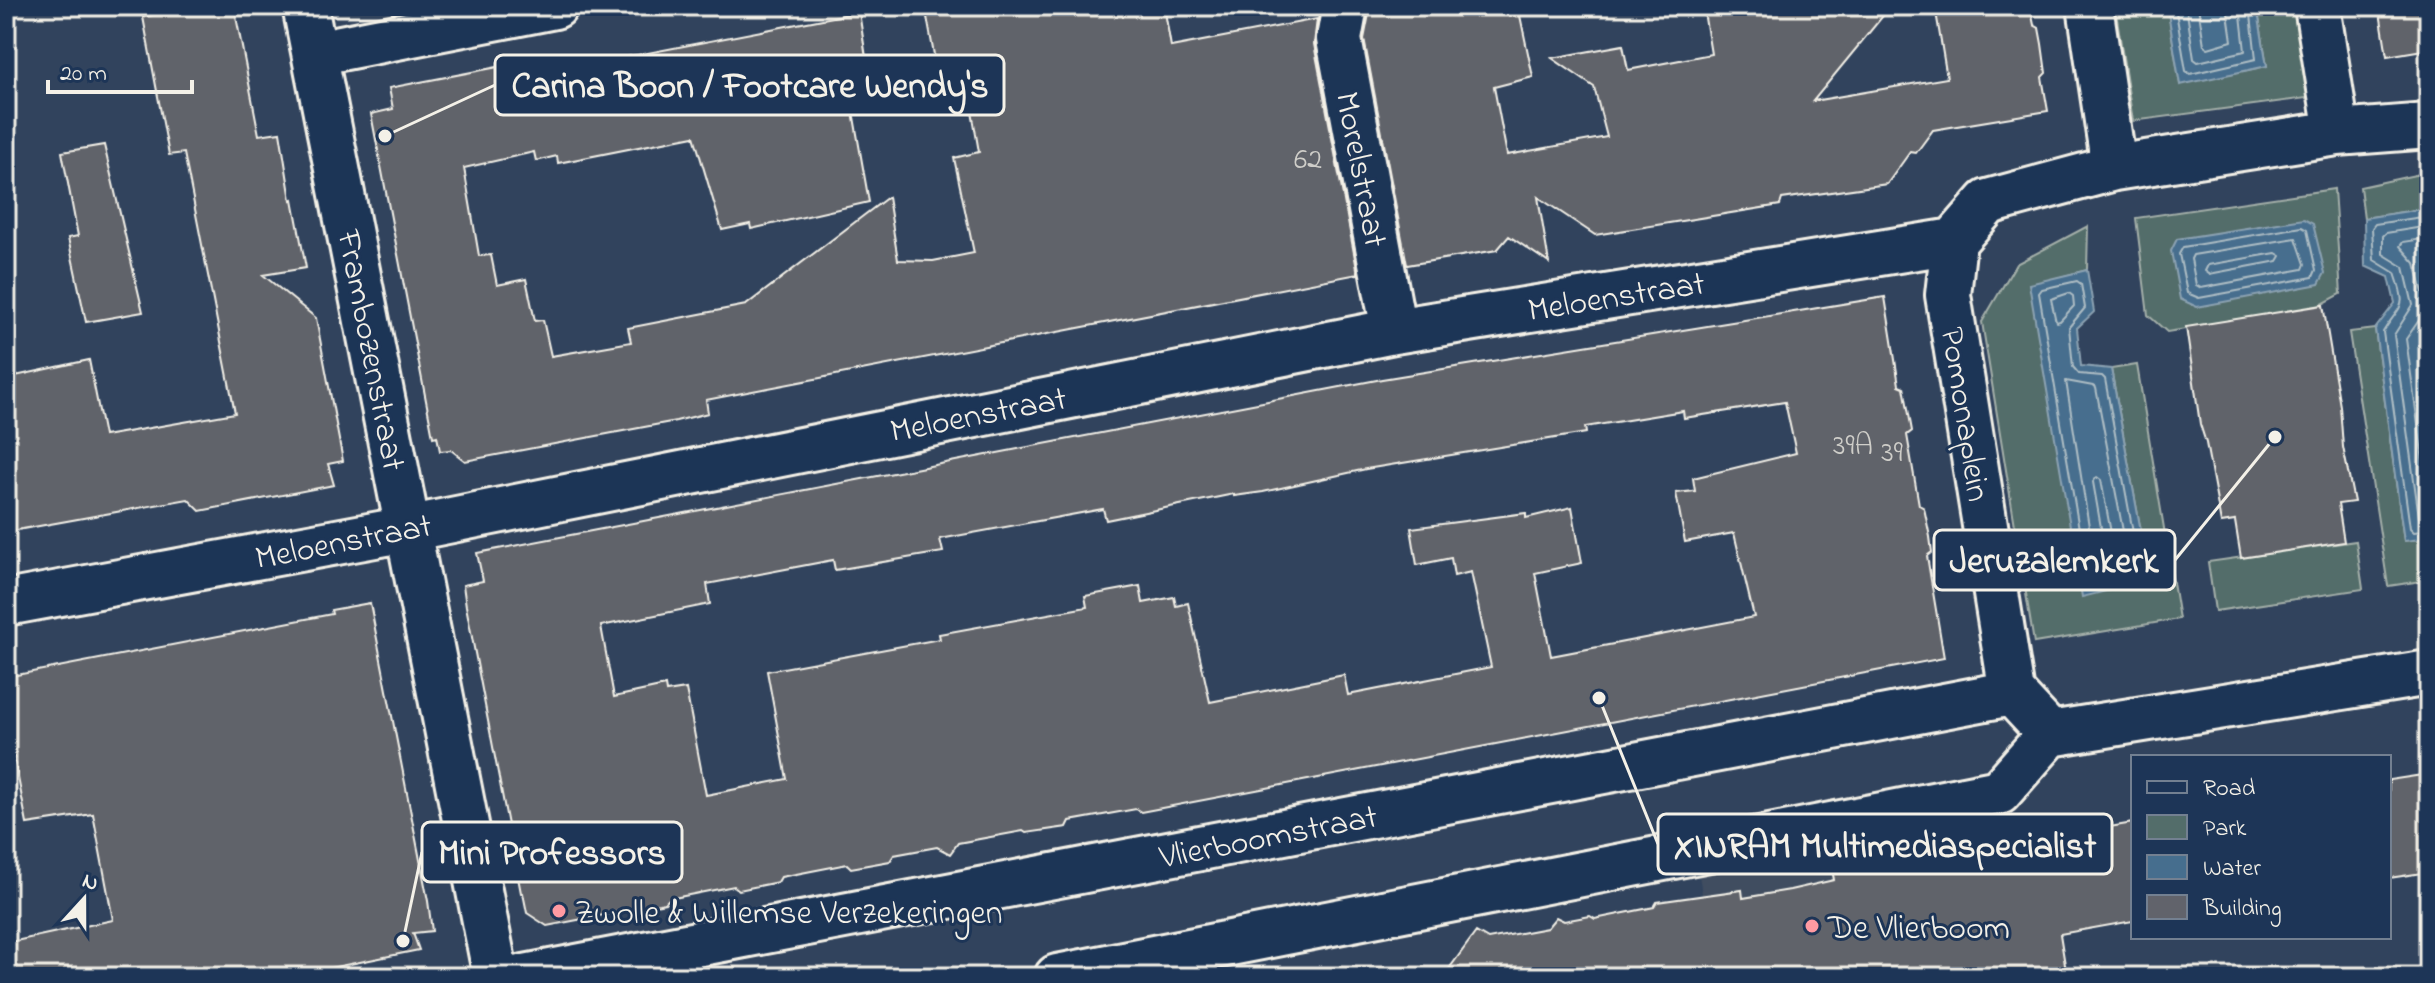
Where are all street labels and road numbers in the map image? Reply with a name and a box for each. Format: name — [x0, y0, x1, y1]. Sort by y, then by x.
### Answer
street label: Morelstraat — [1320, 88, 1399, 252]
street label: Frambozenstraat — [321, 225, 417, 475]
street label: Meloenstraat — [1524, 260, 1709, 338]
street label: Pomonaplein — [1925, 324, 2001, 505]
street label: Meloenstraat — [886, 375, 1071, 459]
street label: Meloenstraat — [251, 502, 436, 586]
street label: Vlierboomstraat — [1155, 793, 1382, 885]

